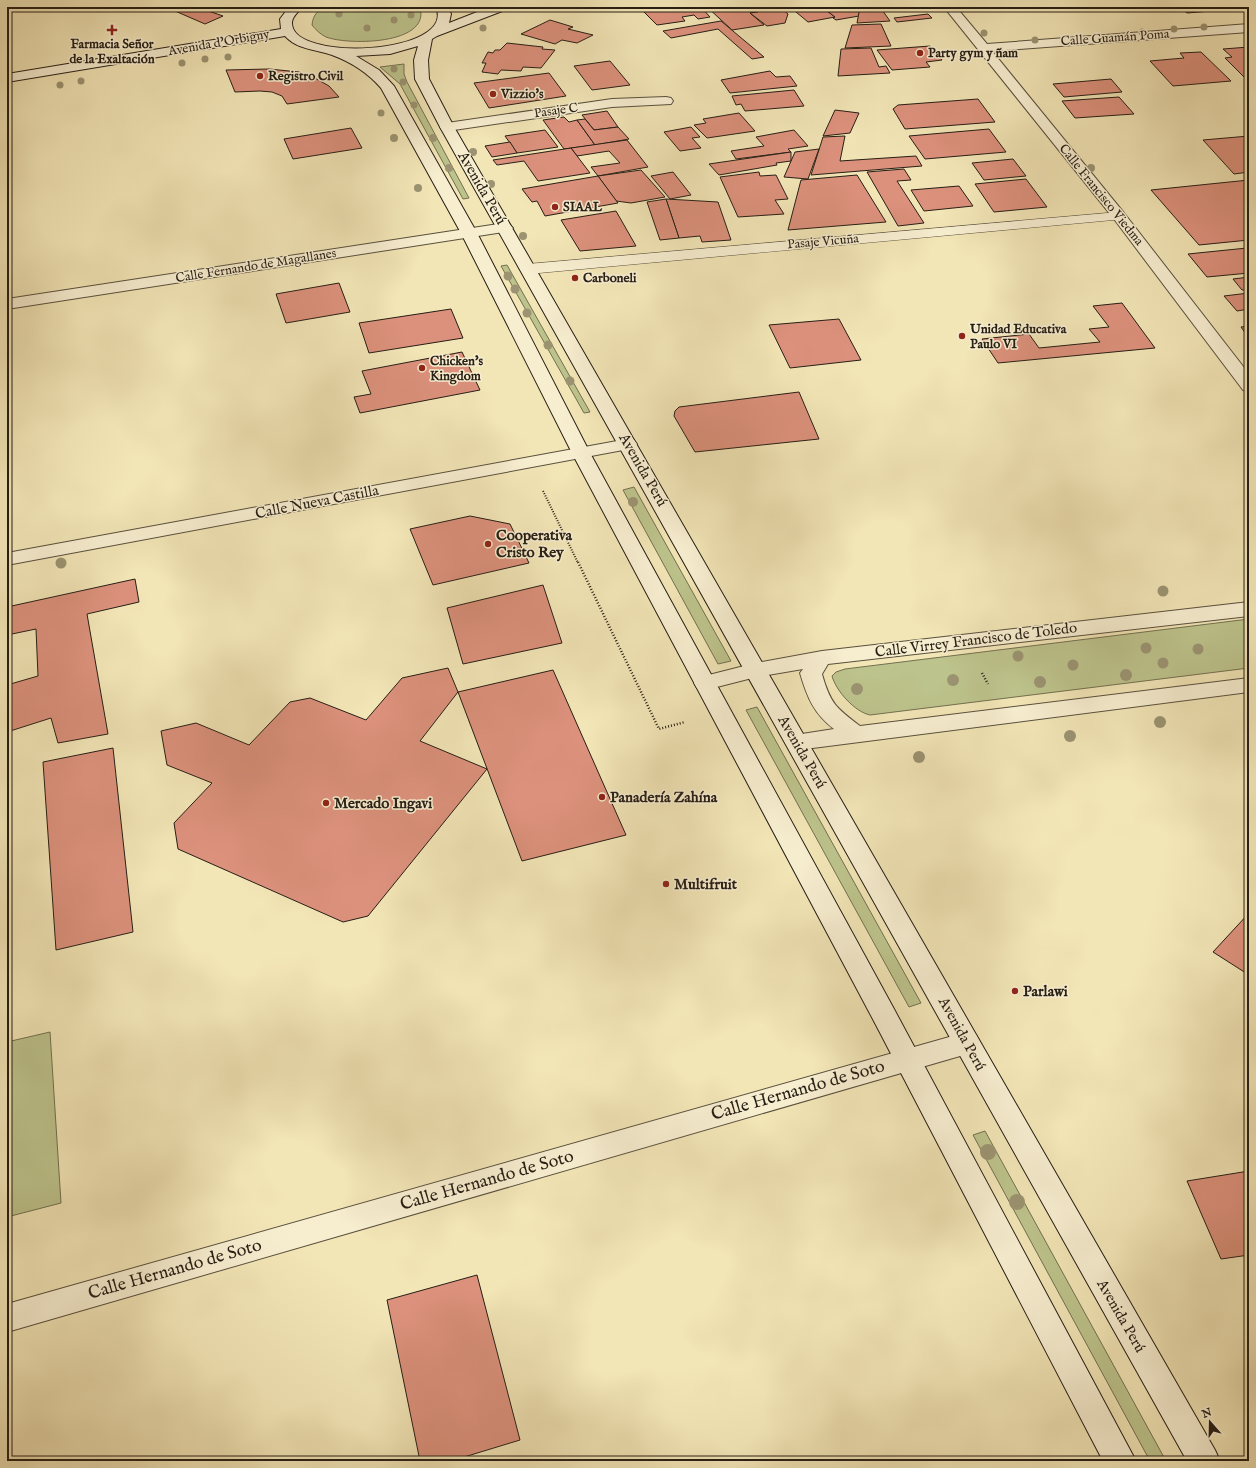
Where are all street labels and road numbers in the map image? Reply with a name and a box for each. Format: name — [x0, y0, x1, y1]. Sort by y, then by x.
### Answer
street label: Avenida d'Orbigny — [166, 26, 272, 60]
street label: Calle Guamán Poma — [1060, 26, 1170, 50]
street label: Pasaje C — [533, 99, 579, 123]
street label: Calle Francisco Viedma — [1055, 141, 1147, 249]
street label: Avenida Perú — [453, 147, 511, 228]
street label: Pasaje Vicuña — [786, 230, 860, 254]
street label: Calle Fernando de Magallanes — [174, 245, 338, 287]
street label: Avenida Perú — [614, 429, 672, 510]
street label: Calle Nueva Castilla — [254, 481, 381, 523]
street label: Calle Virrey Francisco de Toledo — [874, 618, 1078, 662]
street label: Avenida Perú — [773, 711, 831, 792]
street label: Avenida Perú — [933, 993, 990, 1074]
street label: Calle Hernando de Soto — [709, 1055, 888, 1127]
street label: Calle Hernando de Soto — [398, 1145, 577, 1217]
street label: Calle Hernando de Soto — [86, 1234, 265, 1306]
street label: Avenida Perú — [1092, 1275, 1150, 1356]

